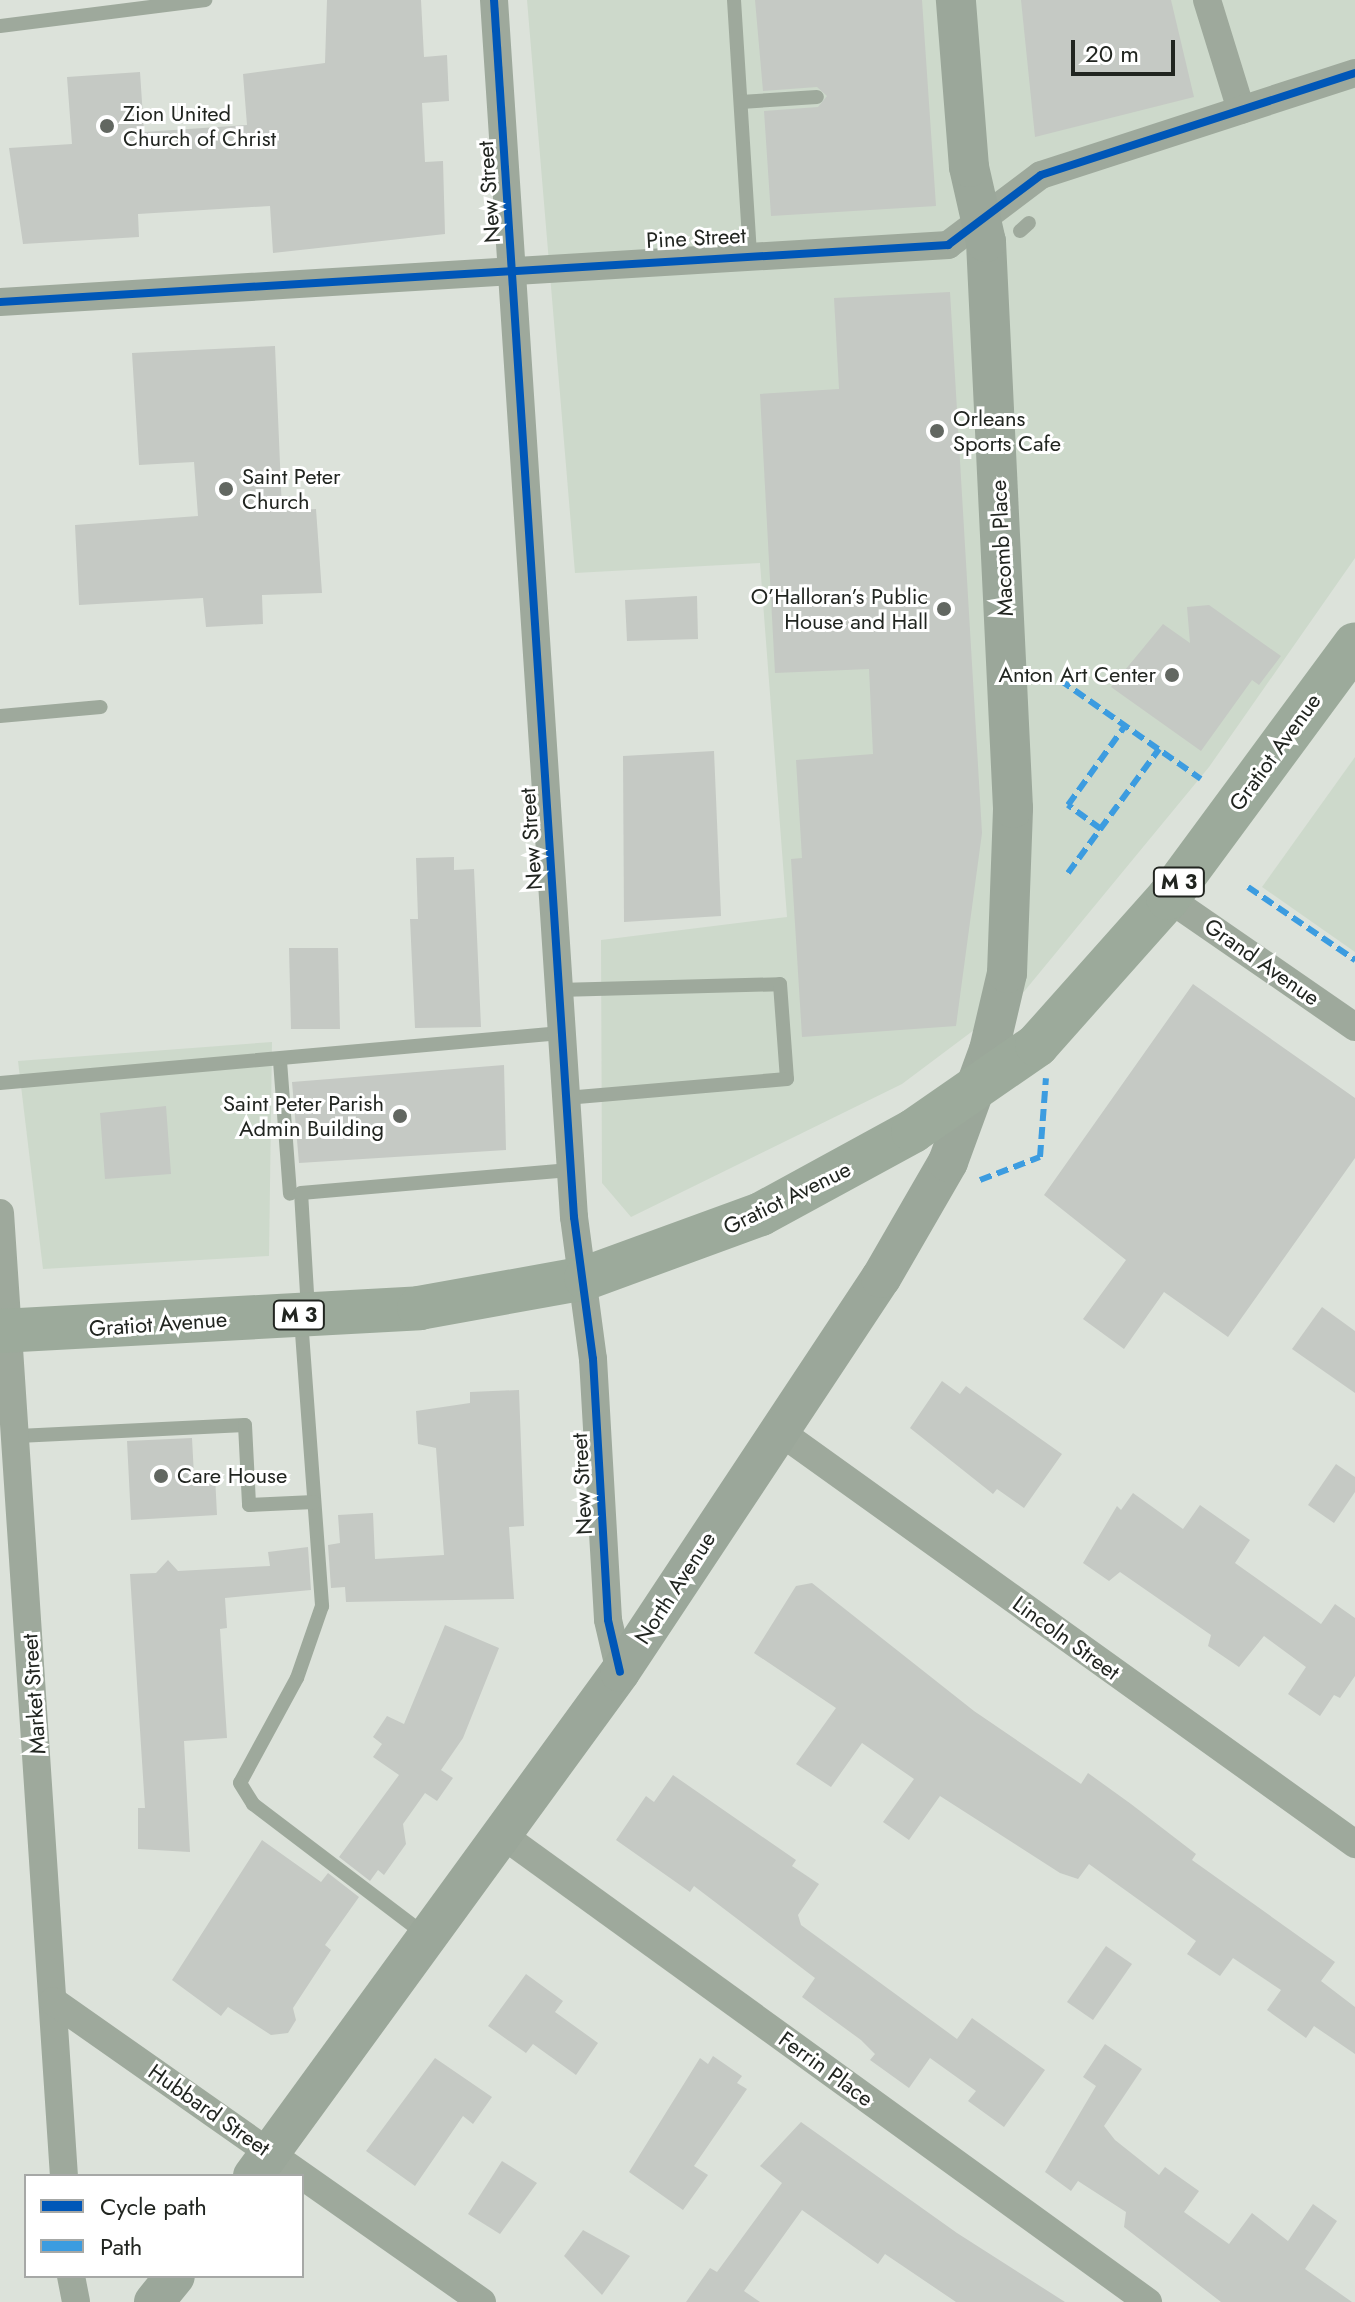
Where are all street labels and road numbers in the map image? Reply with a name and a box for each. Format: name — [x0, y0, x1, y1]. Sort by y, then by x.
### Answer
street label: New Street — [472, 140, 506, 244]
street label: Pine Street — [646, 222, 746, 254]
street label: Macomb Place — [985, 479, 1019, 617]
street label: Gratiot Avenue — [1224, 688, 1326, 816]
street label: New Street — [514, 787, 548, 891]
road number: M 3 — [1151, 866, 1207, 898]
street label: Grand Avenue — [1199, 913, 1325, 1011]
street label: Gratiot Avenue — [719, 1156, 855, 1240]
road number: M 3 — [271, 1299, 327, 1331]
street label: Gratiot Avenue — [88, 1306, 228, 1342]
street label: New Street — [566, 1432, 598, 1536]
street label: North Avenue — [629, 1527, 721, 1649]
street label: Lincoln Street — [1008, 1590, 1124, 1686]
street label: Market Street — [17, 1633, 51, 1755]
street label: Ferrin Place — [774, 2026, 878, 2112]
street label: Hubbard Street — [143, 2058, 275, 2162]

